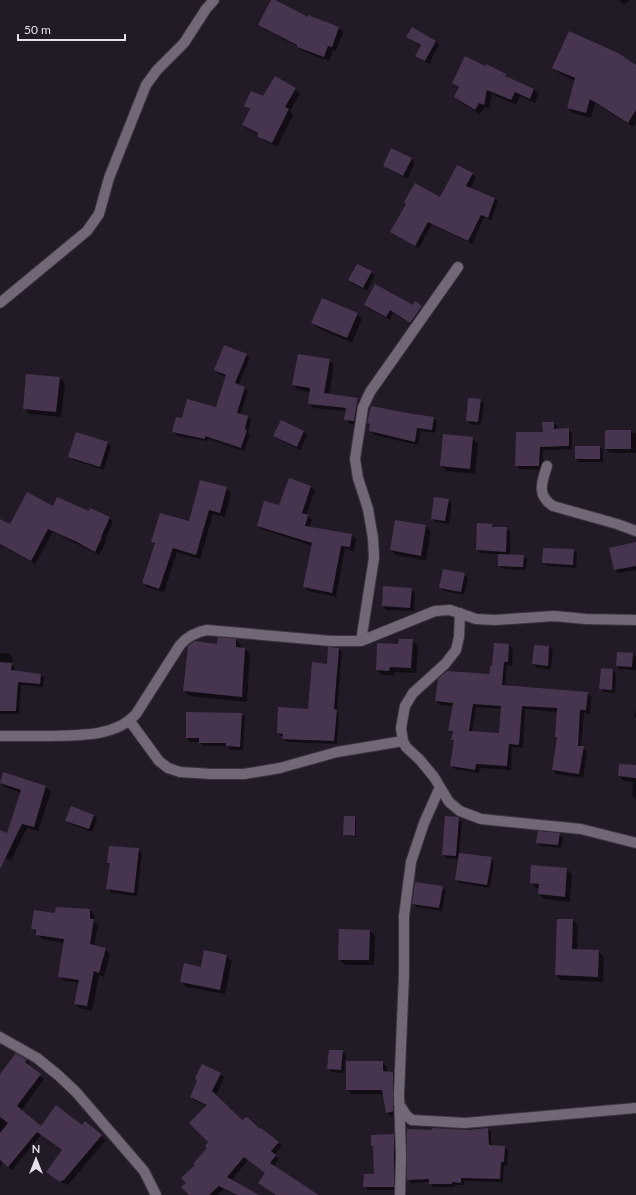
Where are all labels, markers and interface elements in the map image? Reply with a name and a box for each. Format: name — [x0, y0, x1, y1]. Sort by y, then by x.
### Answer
scale bar — [18, 16, 125, 42]
text: 50 m — [24, 22, 51, 37]
north arrow — [16, 1139, 56, 1179]
text: N — [32, 1142, 40, 1155]

